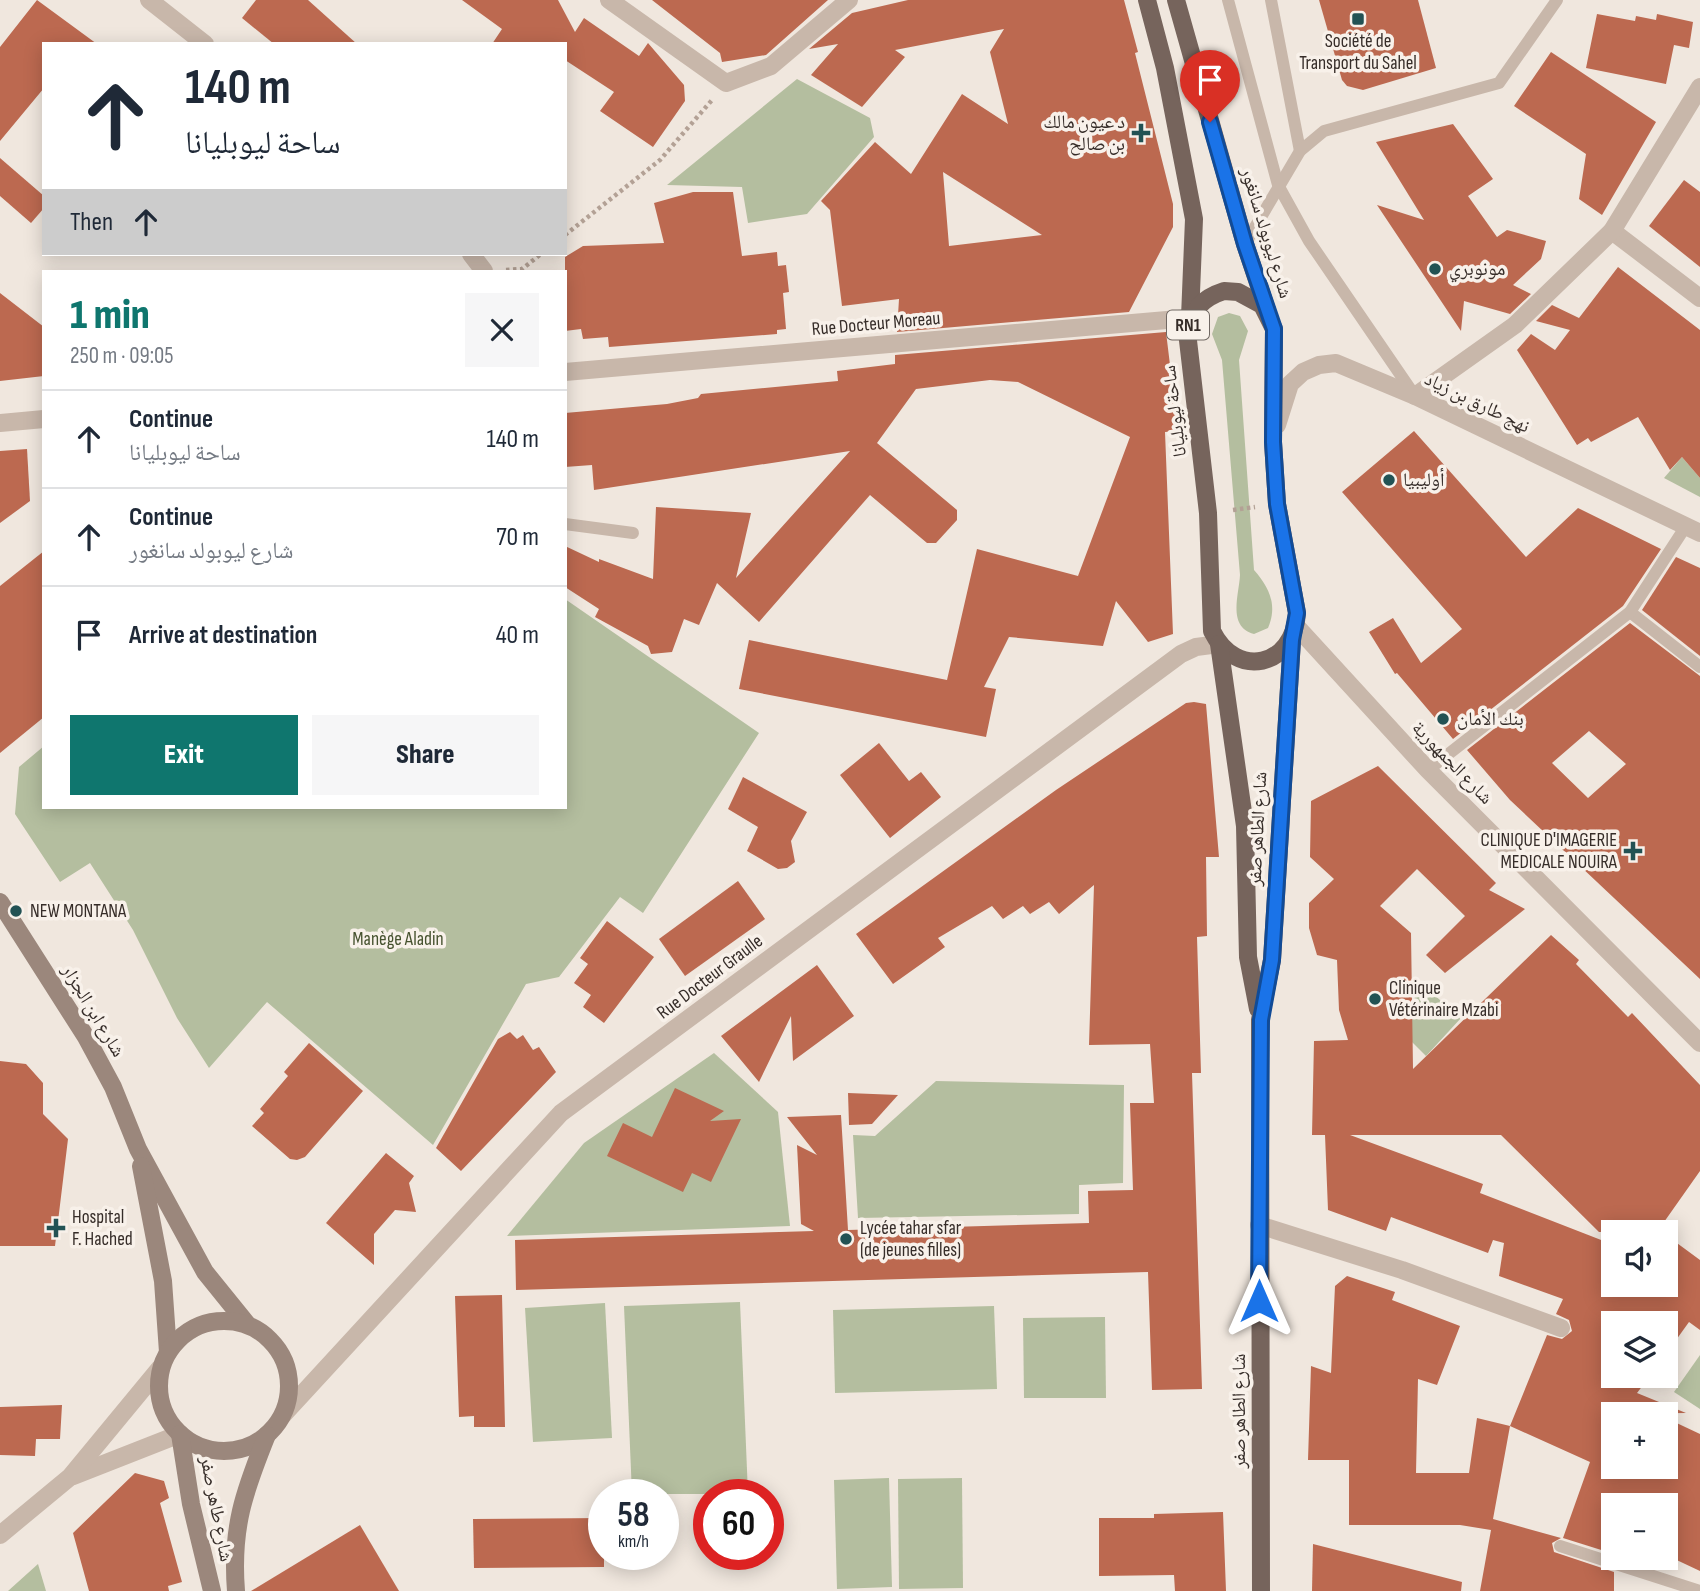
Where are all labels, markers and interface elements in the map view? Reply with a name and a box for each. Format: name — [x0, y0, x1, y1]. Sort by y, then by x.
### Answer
marker: Société de Transport du Sahel — [1350, 11, 1366, 27]
place label: Société de Transport du Sahel — [1299, 30, 1417, 75]
pin — [1180, 50, 1240, 122]
text: 140 m — [185, 59, 291, 118]
icon: arrive — [1191, 61, 1229, 99]
icon: ahead — [70, 70, 161, 161]
place label: د عيون مالك بن صالح — [1043, 111, 1125, 156]
marker: د عيون مالك بن صالح — [1131, 123, 1151, 143]
text: ساحة ليوبليانا — [185, 124, 341, 163]
street label: شارع ليوبولد سانغور — [1235, 164, 1297, 301]
icon: ahead — [127, 203, 165, 241]
text: Then — [70, 207, 113, 238]
place label: مونوبري — [1449, 258, 1505, 283]
marker: مونوبري — [1427, 261, 1443, 277]
text: 1 min — [70, 290, 150, 341]
button: close — [465, 293, 539, 367]
street label: Rue Docteur Moreau — [811, 307, 941, 341]
road number: RN1 — [1167, 310, 1209, 340]
text: 250 m · 09:05 — [70, 342, 174, 370]
street label: ساحة ليوبليانا — [1158, 364, 1192, 458]
street label: نهج طارق بن زياد — [1421, 368, 1533, 438]
text: Continue — [129, 404, 213, 435]
icon: ahead — [70, 420, 108, 458]
text: 140 m — [487, 424, 539, 455]
text: ساحة ليوبليانا — [129, 439, 241, 467]
place label: أوليبيا — [1403, 468, 1444, 492]
marker: أوليبيا — [1381, 472, 1397, 488]
text: Continue — [129, 502, 213, 533]
icon: ahead — [70, 518, 108, 556]
text: 70 m — [496, 522, 539, 553]
text: شارع ليوبولد سانغور — [129, 537, 293, 565]
icon: arrive — [70, 616, 108, 654]
text: Arrive at destination — [129, 620, 317, 651]
text: 40 m — [496, 620, 539, 651]
place label: بنك الأمان — [1457, 708, 1524, 731]
marker: بنك الأمان — [1435, 711, 1451, 727]
button: Exit — [70, 715, 298, 795]
button: Share — [312, 715, 539, 795]
street label: شارع الجمهورية — [1407, 717, 1497, 809]
street label: شارع الطاهر صفر — [1243, 771, 1272, 888]
place label: CLINIQUE D'IMAGERIE MEDICALE NOUIRA — [1481, 829, 1618, 874]
marker: CLINIQUE D'IMAGERIE MEDICALE NOUIRA — [1623, 841, 1643, 861]
place label: NEW MONTANA — [30, 900, 127, 923]
marker: NEW MONTANA — [8, 903, 24, 919]
park label: Manège Aladin — [352, 928, 444, 951]
street label: Rue Docteur Graulle — [653, 930, 767, 1024]
street label: شارع ابن الجزار — [56, 960, 130, 1061]
place label: Clinique Vétérinaire Mzabi — [1389, 977, 1498, 1022]
marker: Clinique Vétérinaire Mzabi — [1367, 991, 1383, 1007]
place label: Hospital F. Hached — [72, 1206, 133, 1251]
place label: Lycée tahar sfar (de jeunes filles) — [860, 1217, 962, 1262]
marker: Hospital F. Hached — [46, 1218, 66, 1238]
map controls — [1601, 1220, 1678, 1570]
button: sound — [1601, 1220, 1678, 1297]
marker: Lycée tahar sfar (de jeunes filles) — [838, 1231, 854, 1247]
position arrow — [1222, 1264, 1296, 1338]
button: layers — [1601, 1311, 1678, 1388]
street label: شارع الطاهر صفر — [1228, 1354, 1251, 1469]
button: + — [1601, 1402, 1678, 1479]
street label: شارع طاهر صفر — [194, 1453, 237, 1564]
speed limit sign: 60 — [693, 1479, 784, 1570]
button: − — [1601, 1493, 1678, 1570]
text: 58 — [618, 1494, 649, 1537]
text: km/h — [618, 1531, 649, 1552]

